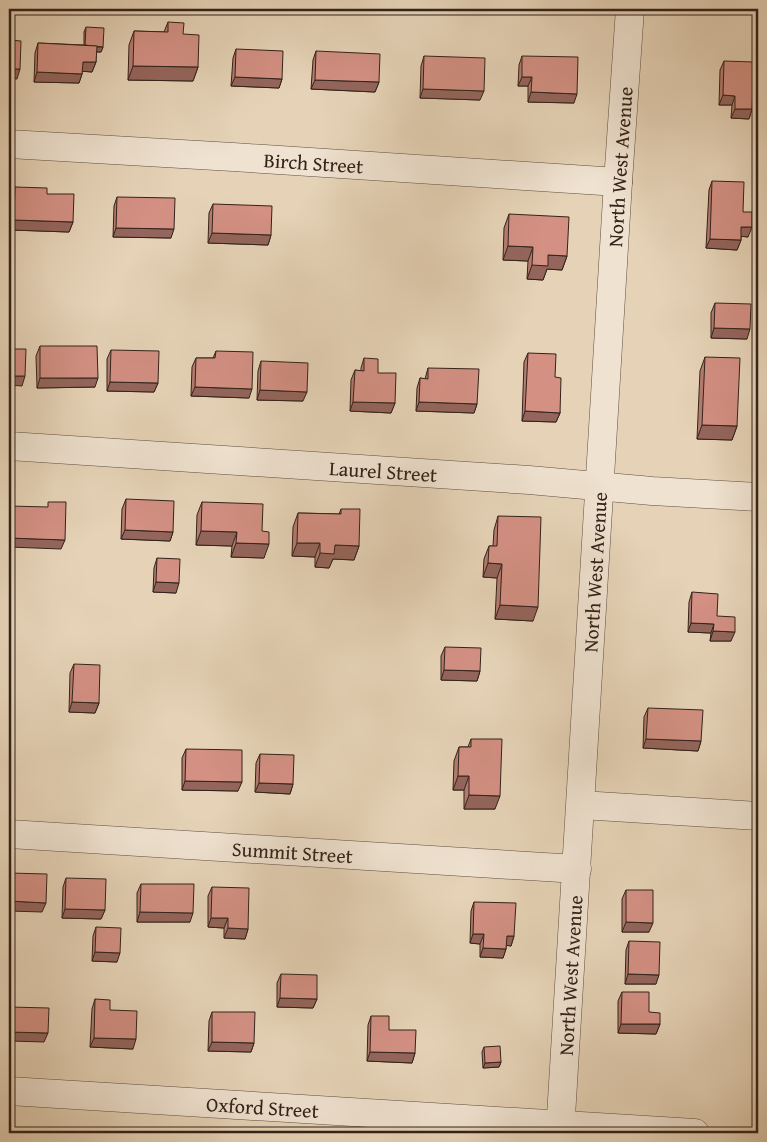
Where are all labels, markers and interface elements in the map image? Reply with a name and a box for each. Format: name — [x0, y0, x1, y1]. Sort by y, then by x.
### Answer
street label: North West Avenue — [600, 86, 639, 248]
street label: Birch Street — [263, 145, 364, 180]
street label: Laurel Street — [328, 452, 438, 488]
street label: North West Avenue — [575, 491, 614, 653]
street label: Summit Street — [231, 833, 354, 870]
street label: North West Avenue — [550, 894, 589, 1056]
street label: Oxford Street — [205, 1089, 320, 1124]

